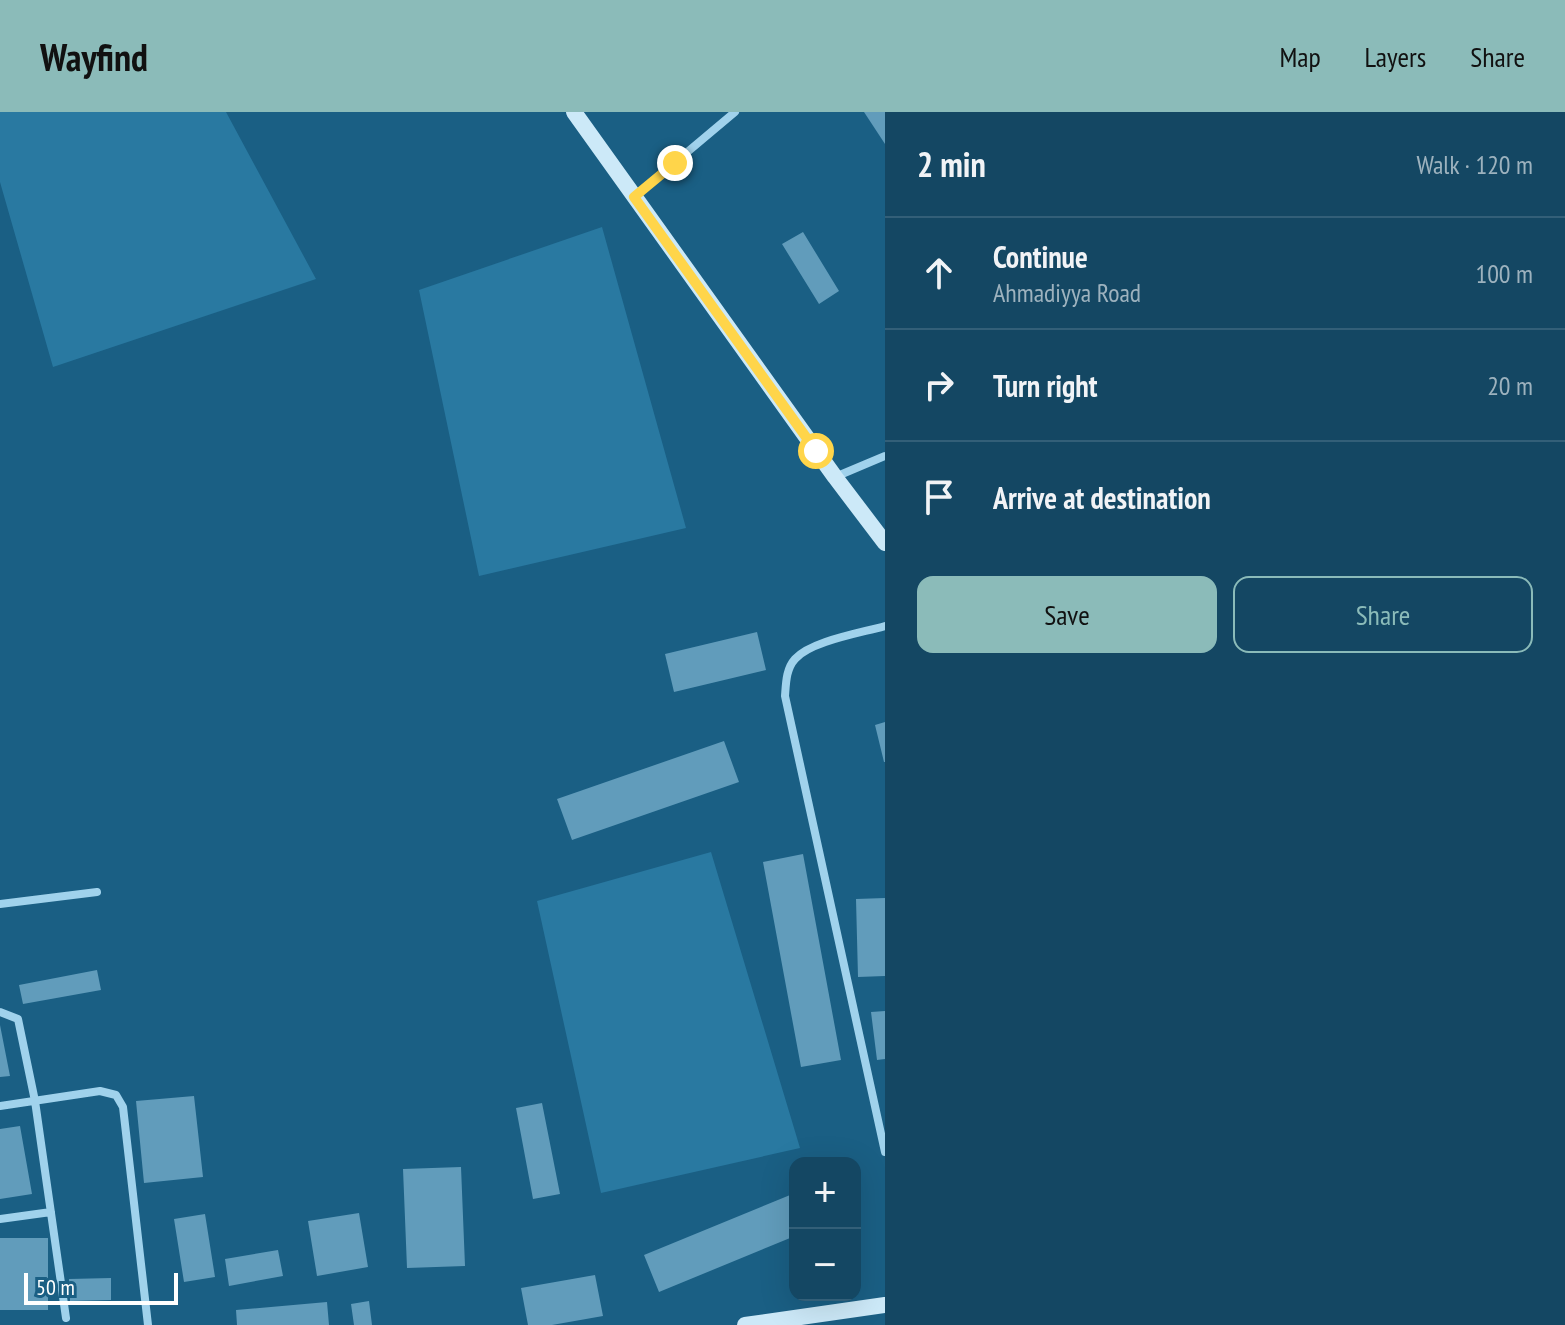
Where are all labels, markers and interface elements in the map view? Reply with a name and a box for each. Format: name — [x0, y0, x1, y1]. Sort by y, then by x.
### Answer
text: Wayfind — [40, 32, 148, 81]
text: Map — [1279, 38, 1321, 75]
text: Layers — [1365, 38, 1426, 75]
text: Share — [1470, 38, 1525, 75]
text: 2 min — [917, 142, 986, 186]
route end — [657, 145, 693, 181]
text: Walk · 120 m — [1416, 148, 1533, 181]
text: Continue — [993, 237, 1088, 276]
icon: ahead — [917, 251, 961, 295]
text: 100 m — [1475, 257, 1533, 290]
text: Ahmadiyya Road — [993, 276, 1141, 309]
icon: right — [917, 363, 961, 407]
text: Turn right — [993, 366, 1097, 405]
text: 20 m — [1487, 369, 1533, 402]
route start — [798, 433, 834, 469]
icon: arrive — [917, 475, 961, 519]
text: Arrive at destination — [993, 478, 1211, 517]
button: Save — [917, 576, 1217, 653]
button: Share — [1233, 576, 1533, 653]
map controls — [789, 1157, 861, 1301]
button: + — [789, 1157, 861, 1229]
button: − — [789, 1229, 861, 1301]
scale bar — [24, 1269, 178, 1305]
text: 50 m — [36, 1273, 75, 1301]

